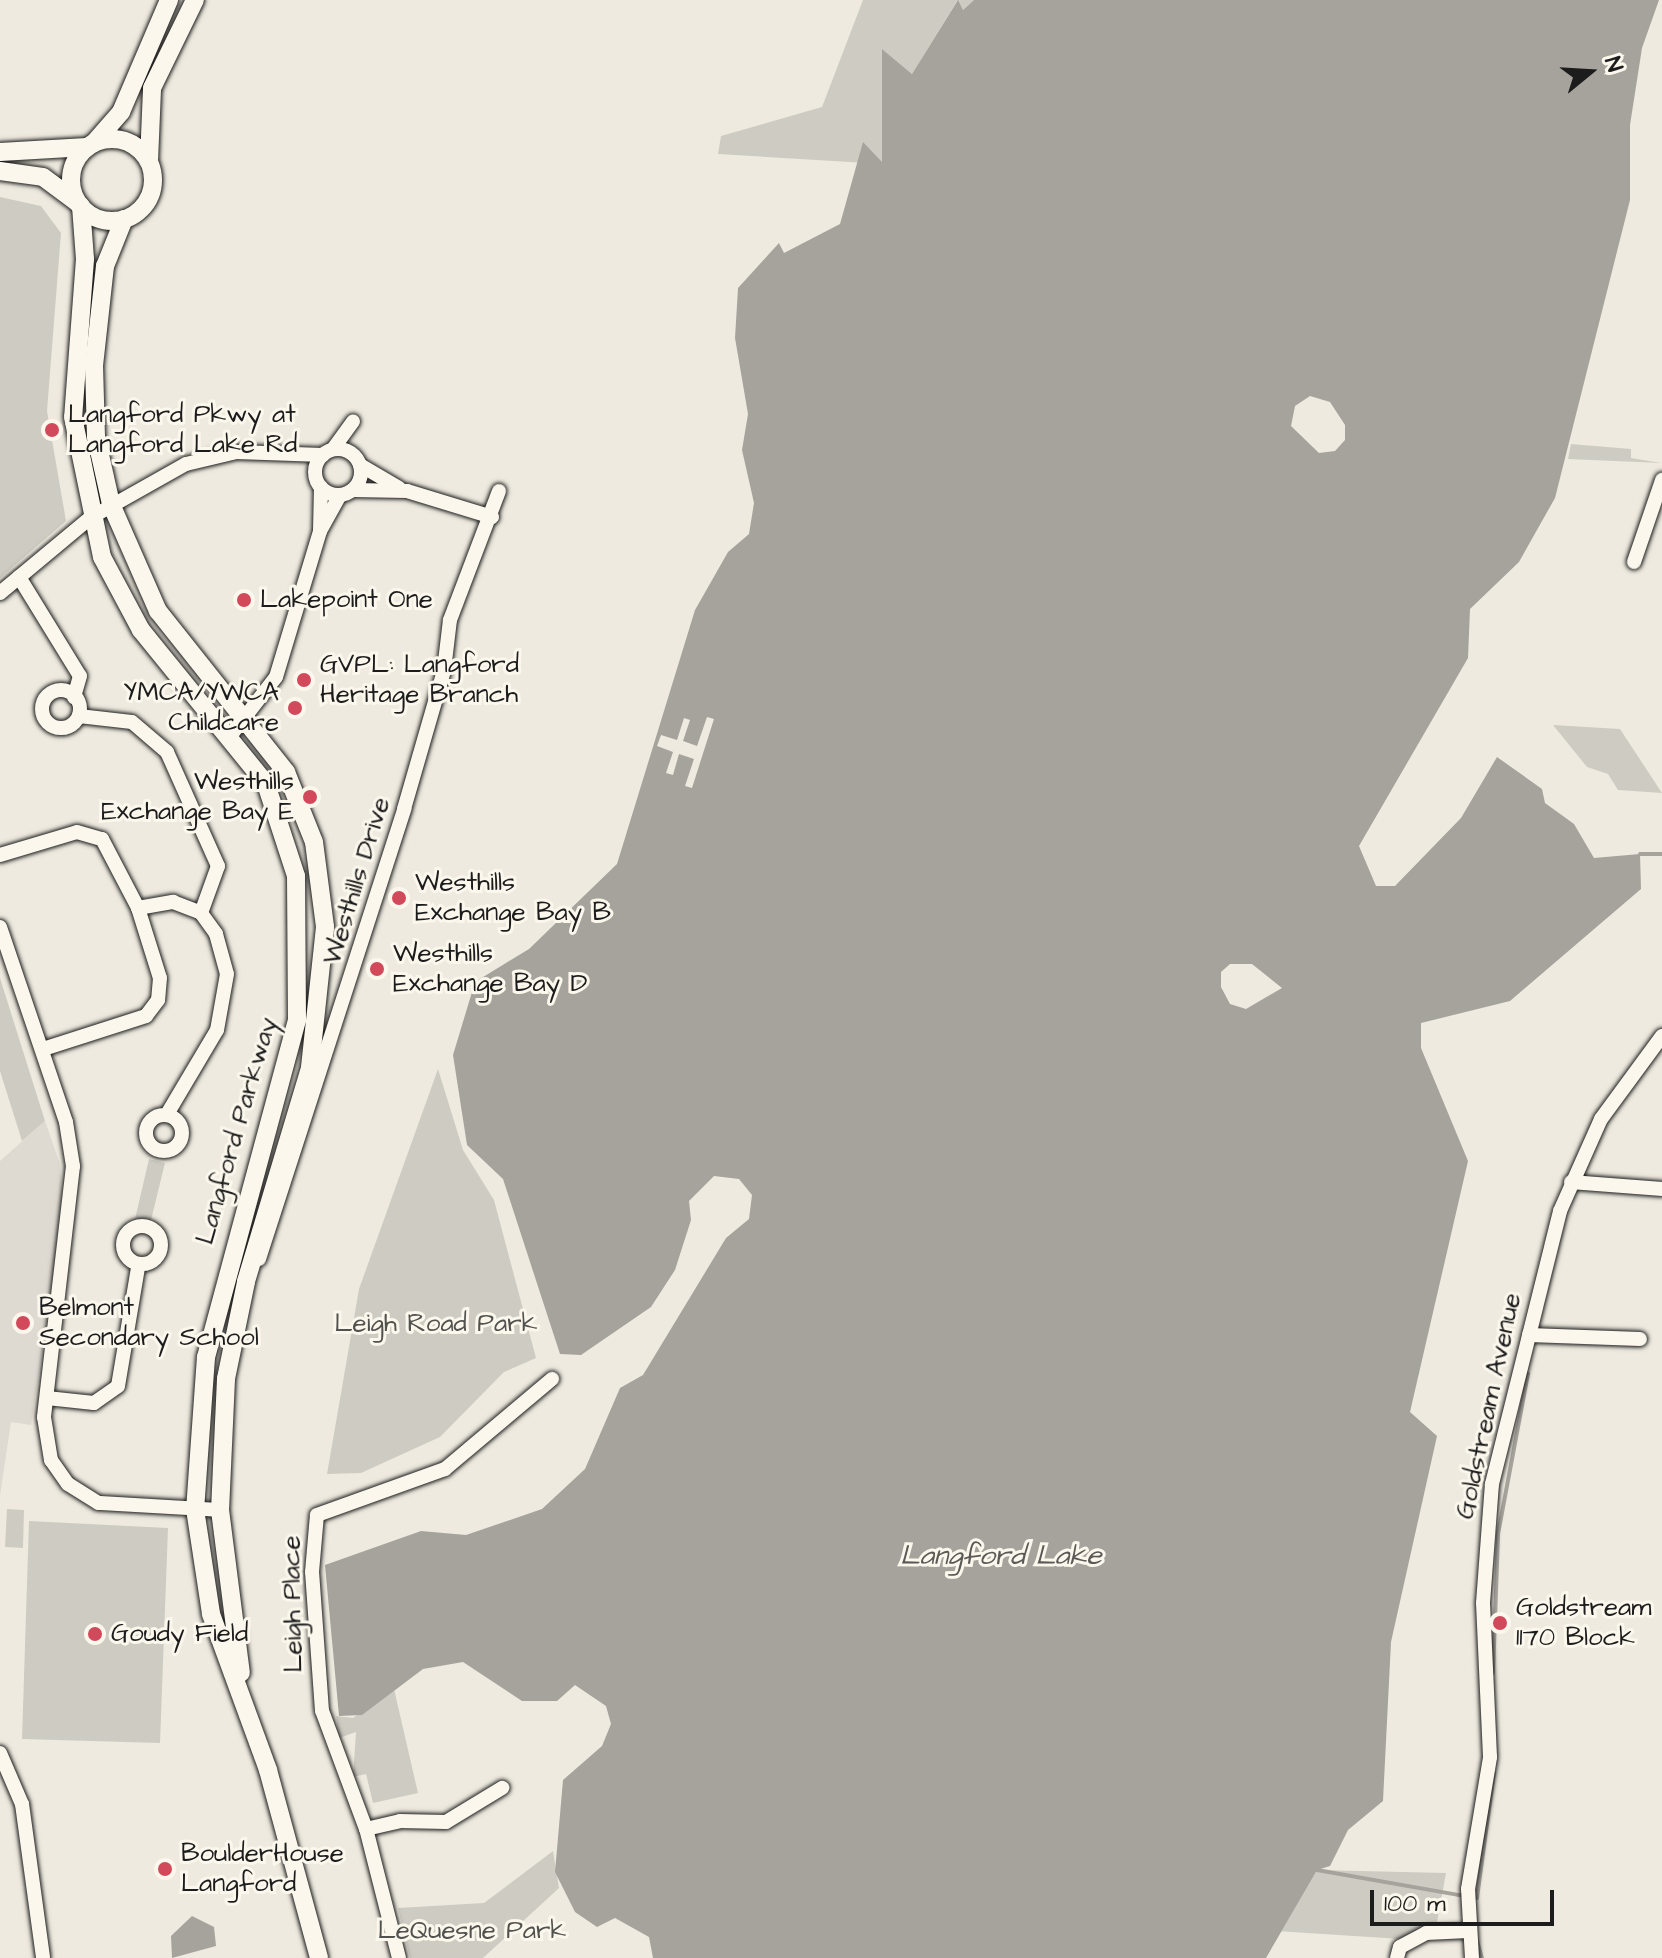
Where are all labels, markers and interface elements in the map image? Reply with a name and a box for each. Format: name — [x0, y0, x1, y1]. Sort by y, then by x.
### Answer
north arrow — [1550, 32, 1630, 112]
text: N — [1596, 53, 1630, 76]
place label: Langford Pkwy at Langford Lake Rd — [68, 399, 297, 460]
marker: Langford Pkwy at Langford Lake Rd — [43, 421, 61, 439]
place label: Lakepoint One — [260, 584, 433, 616]
marker: Lakepoint One — [235, 591, 253, 609]
place label: GVPL: Langford Heritage Branch — [320, 649, 519, 710]
marker: GVPL: Langford Heritage Branch — [295, 671, 313, 689]
place label: YMCA/YWCA Childcare — [123, 677, 279, 738]
marker: YMCA/YWCA Childcare — [286, 699, 304, 717]
place label: Westhills Exchange Bay E — [101, 766, 294, 828]
marker: Westhills Exchange Bay E — [301, 788, 319, 806]
street label: Westhills Drive — [317, 794, 397, 968]
place label: Westhills Exchange Bay B — [415, 867, 611, 928]
marker: Westhills Exchange Bay B — [390, 889, 408, 907]
place label: Westhills Exchange Bay D — [393, 938, 587, 1000]
marker: Westhills Exchange Bay D — [368, 960, 386, 978]
street label: Langford Parkway — [190, 1014, 284, 1248]
street label: Goldstream Avenue — [1450, 1290, 1528, 1522]
place label: Belmont Secondary School — [39, 1292, 259, 1354]
park label: Leigh Road Park — [335, 1308, 537, 1340]
marker: Belmont Secondary School — [14, 1314, 32, 1332]
street label: Leigh Place — [276, 1535, 310, 1673]
water label: Langford Lake — [900, 1539, 1102, 1573]
place label: Goldstream 1170 Block — [1516, 1592, 1651, 1654]
marker: Goldstream 1170 Block — [1491, 1614, 1509, 1632]
place label: Goudy Field — [111, 1618, 248, 1650]
marker: Goudy Field — [86, 1625, 104, 1643]
place label: BoulderHouse Langford — [181, 1838, 344, 1900]
marker: BoulderHouse Langford — [156, 1860, 174, 1878]
scale bar — [1374, 1874, 1558, 1924]
text: 100 m — [1384, 1887, 1446, 1921]
park label: LeQuesne Park — [378, 1915, 566, 1947]

